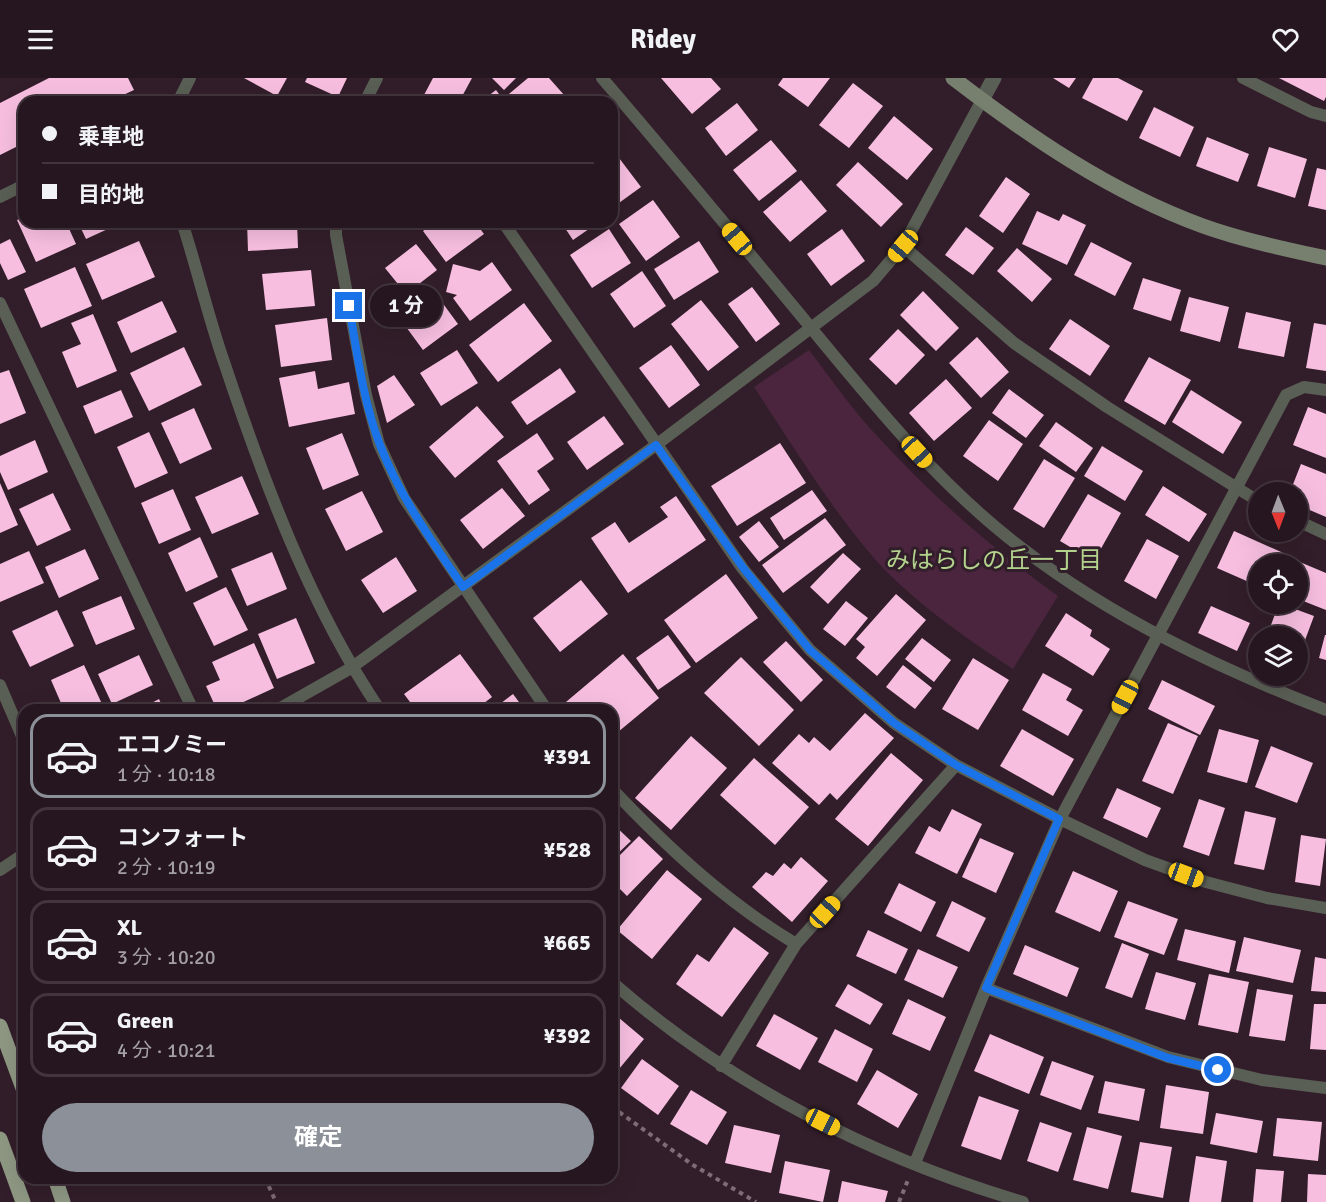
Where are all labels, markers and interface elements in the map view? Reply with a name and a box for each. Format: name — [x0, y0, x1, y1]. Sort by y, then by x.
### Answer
icon: menu — [24, 23, 57, 56]
text: Ridey — [630, 23, 696, 56]
icon: heart — [1269, 23, 1302, 56]
text: 乗車地 — [78, 123, 144, 150]
text: 目的地 — [78, 181, 144, 208]
car — [719, 219, 755, 259]
car — [885, 226, 921, 266]
callout: 1 分 — [370, 285, 442, 327]
route end — [335, 292, 362, 319]
text: 1 分 — [388, 293, 424, 318]
car — [898, 433, 936, 471]
north arrow — [1248, 482, 1308, 542]
map controls — [1248, 482, 1308, 686]
district label: みはらしの丘一丁目 — [886, 545, 1102, 575]
button: locate — [1248, 554, 1308, 614]
button: layers — [1248, 626, 1308, 686]
car — [1109, 677, 1141, 717]
icon: car — [45, 729, 99, 783]
text: エコノミー — [117, 731, 227, 758]
text: ¥391 — [543, 743, 591, 770]
text: 1 分 · 10:18 — [117, 762, 216, 787]
icon: car — [45, 822, 99, 876]
text: コンフォート — [117, 824, 248, 851]
text: ¥528 — [543, 836, 591, 863]
text: 2 分 · 10:19 — [117, 855, 216, 880]
car — [1166, 860, 1206, 890]
car — [806, 893, 844, 931]
text: XL — [117, 914, 142, 941]
icon: car — [45, 915, 99, 969]
text: ¥665 — [543, 929, 591, 956]
text: 3 分 · 10:20 — [117, 945, 216, 970]
text: Green — [117, 1007, 174, 1034]
icon: car — [45, 1008, 99, 1062]
text: ¥392 — [543, 1022, 591, 1049]
text: 4 分 · 10:21 — [117, 1038, 216, 1063]
route start — [1204, 1056, 1231, 1083]
button: 確定 — [42, 1103, 594, 1172]
car — [803, 1106, 843, 1138]

